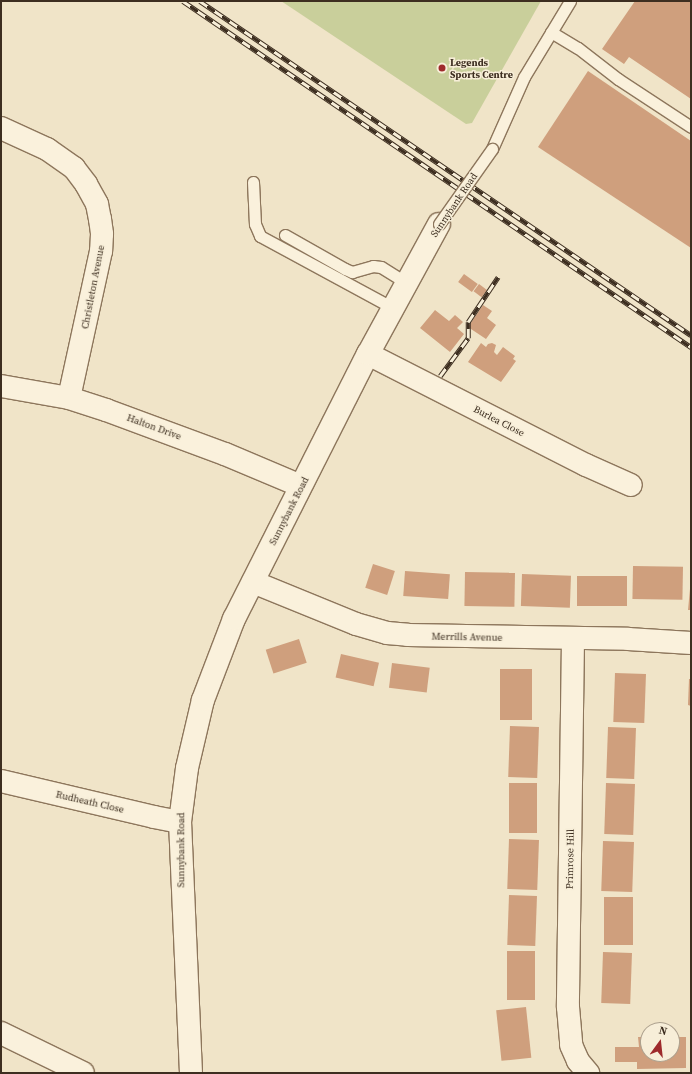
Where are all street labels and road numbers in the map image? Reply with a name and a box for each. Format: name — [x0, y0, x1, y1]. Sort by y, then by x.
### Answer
street label: Sunnybank Road — [428, 171, 480, 239]
street label: Christleton Avenue — [79, 244, 107, 330]
street label: Burlea Close — [471, 403, 527, 439]
street label: Halton Drive — [125, 412, 183, 442]
street label: Sunnybank Road — [267, 475, 311, 547]
street label: Merrills Avenue — [431, 630, 503, 644]
street label: Rudheath Close — [55, 788, 125, 816]
street label: Sunnybank Road — [175, 813, 187, 887]
street label: Primrose Hill — [563, 829, 577, 889]

